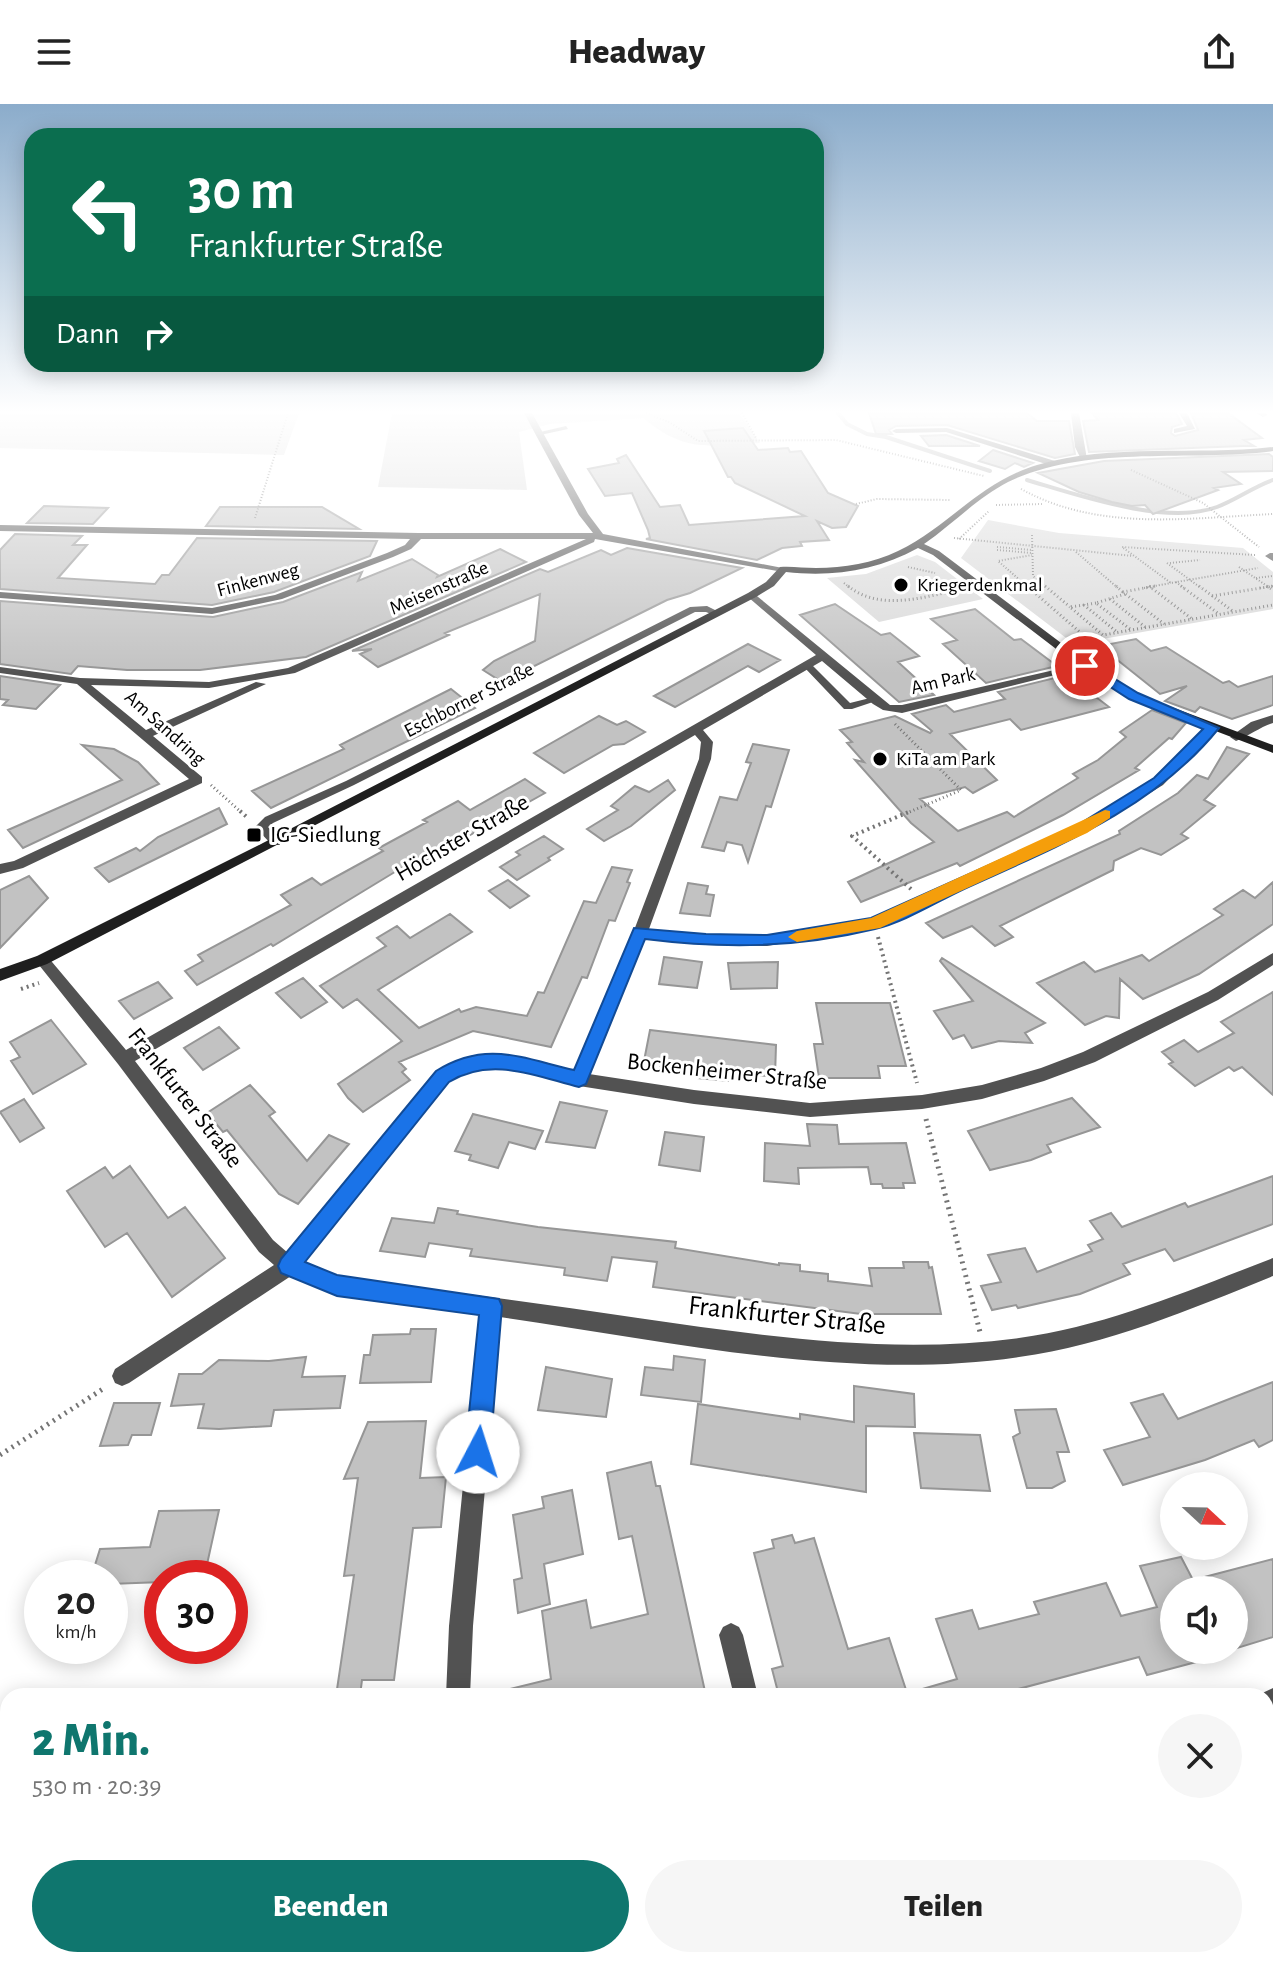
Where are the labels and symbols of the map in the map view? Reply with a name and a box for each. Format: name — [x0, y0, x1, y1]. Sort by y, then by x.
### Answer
street label: Meisenstraße — [387, 557, 491, 619]
street label: Finkenweg — [215, 559, 301, 600]
place label: Kriegerdenkmal — [917, 575, 1043, 595]
marker: Kriegerdenkmal — [892, 576, 910, 594]
pin — [1051, 632, 1119, 700]
street label: Eschborner Straße — [401, 659, 537, 741]
street label: Am Park — [909, 664, 977, 698]
street label: Am Sandring — [121, 687, 209, 769]
place label: KiTa am Park — [896, 749, 995, 769]
marker: KiTa am Park — [871, 750, 889, 768]
street label: Höchster Straße — [391, 790, 533, 886]
place label: IG-Siedlung — [270, 823, 381, 847]
marker: IG-Siedlung — [245, 826, 263, 844]
street label: Frankfurter Straße — [123, 1024, 247, 1172]
street label: Bockenheimer Straße — [626, 1050, 828, 1094]
street label: Frankfurter Straße — [687, 1292, 887, 1340]
position arrow — [436, 1410, 520, 1494]
north arrow — [1160, 1472, 1248, 1560]
speed limit sign: 30 — [144, 1560, 248, 1664]

